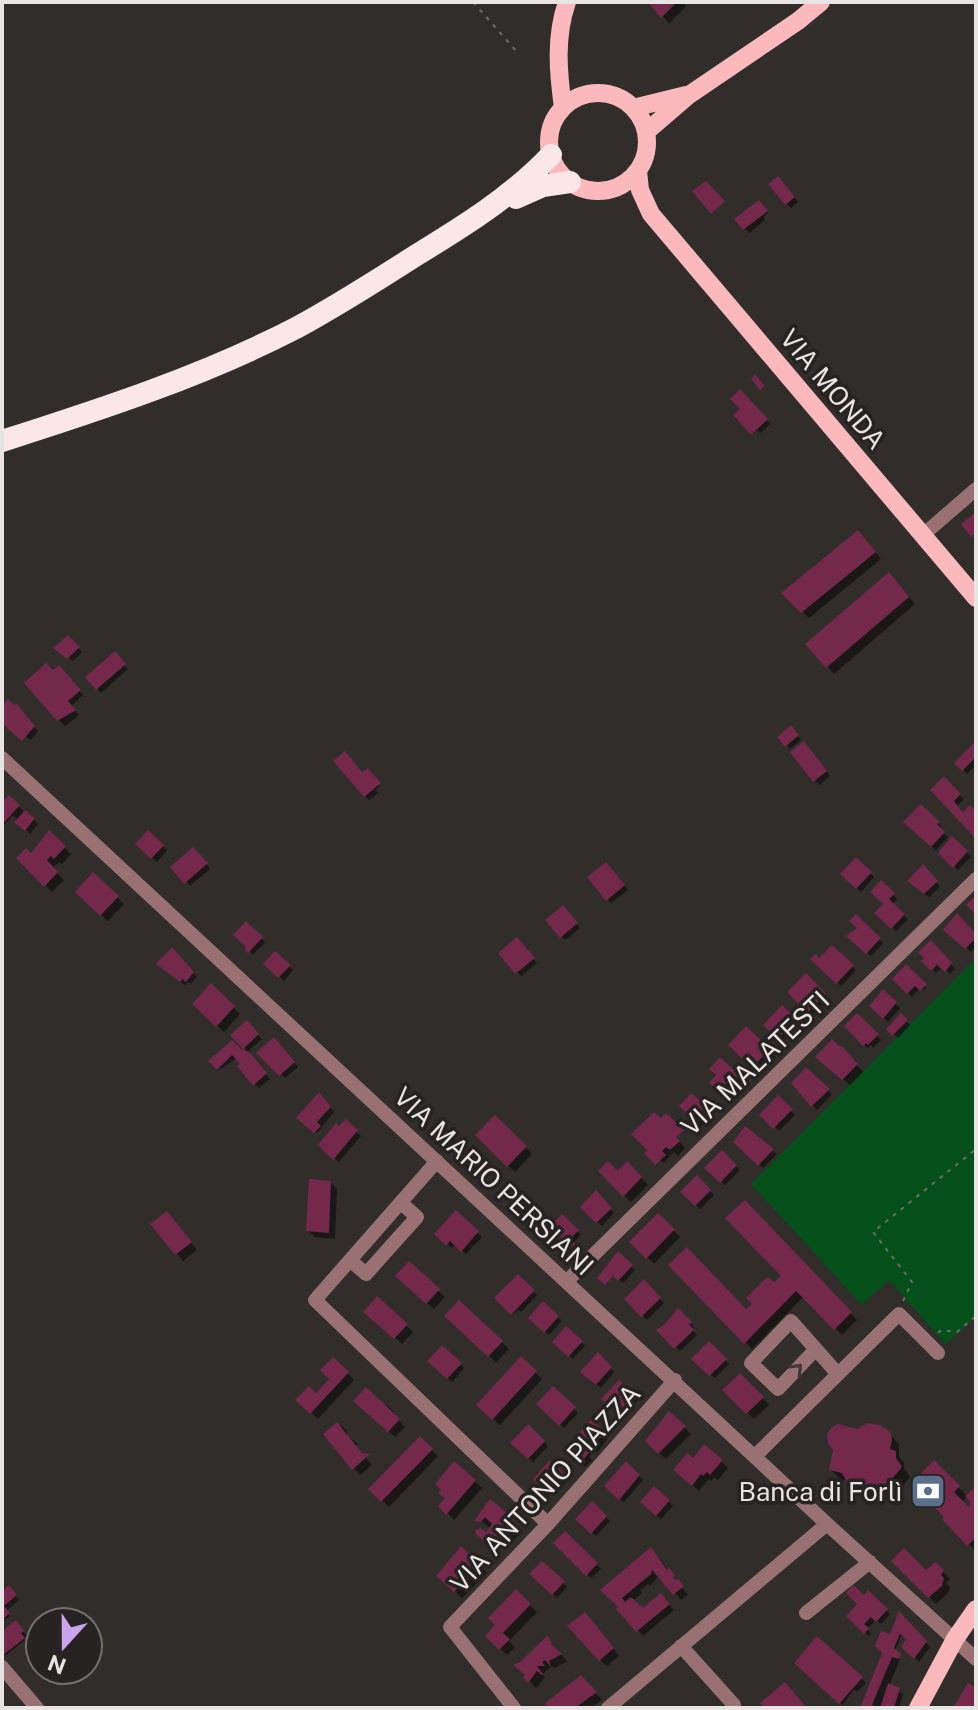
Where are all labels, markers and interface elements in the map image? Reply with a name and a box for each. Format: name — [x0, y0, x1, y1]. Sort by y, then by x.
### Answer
street label: VIA MONDA — [774, 323, 892, 455]
street label: VIA MALATESTI — [674, 984, 836, 1142]
street label: VIA MARIO PERSIANI — [388, 1080, 600, 1282]
one-way arrow — [788, 1364, 802, 1378]
street label: VIA ANTONIO PIAZZA — [443, 1378, 647, 1598]
bank icon: Banca di Forlì — [909, 1472, 947, 1510]
place label: Banca di Forlì — [738, 1476, 902, 1507]
north arrow — [24, 1606, 104, 1686]
text: N — [44, 1649, 70, 1680]

